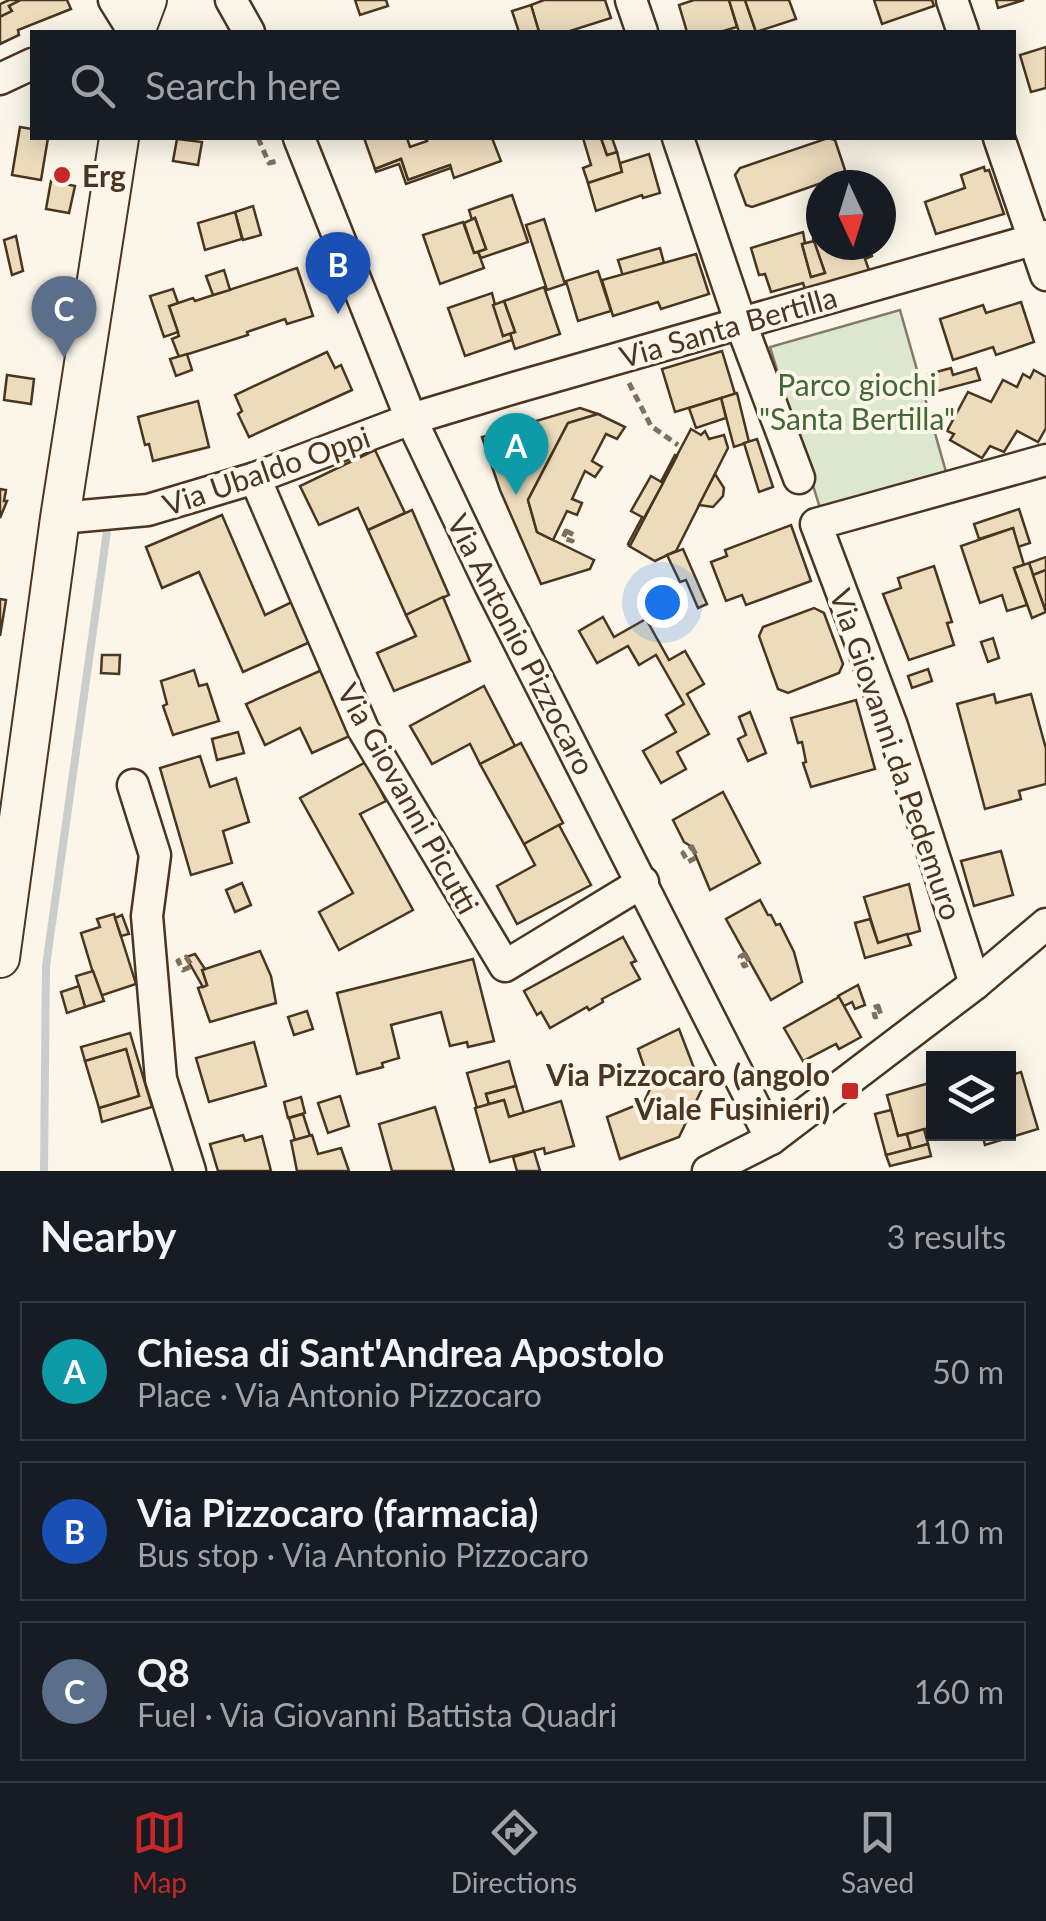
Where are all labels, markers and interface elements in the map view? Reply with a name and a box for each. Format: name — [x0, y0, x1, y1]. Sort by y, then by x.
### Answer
search box — [30, 30, 1016, 140]
icon: search — [65, 58, 120, 113]
text: Search here — [145, 62, 341, 108]
place label: Erg — [82, 157, 126, 193]
marker: Erg — [51, 164, 73, 186]
north arrow — [806, 170, 896, 260]
pin: B — [306, 232, 370, 314]
pin: C — [32, 276, 96, 358]
street label: Via Santa Bertilla — [615, 278, 841, 374]
park label: Parco giochi "Santa Bertilla" — [759, 366, 955, 436]
pin: A — [484, 412, 548, 495]
street label: Via Ubaldo Oppi — [158, 418, 374, 522]
street label: Via Antonio Pizzocaro — [441, 508, 603, 780]
your location — [637, 577, 688, 628]
street label: Via Giovanni da Pedemuro — [823, 584, 971, 924]
street label: Via Giovanni Picutti — [331, 676, 487, 920]
map controls — [926, 1051, 1016, 1141]
button: layers — [926, 1051, 1016, 1141]
place label: Via Pizzocaro (angolo Viale Fusinieri) — [545, 1056, 830, 1126]
marker: Via Pizzocaro (angolo Viale Fusinieri) — [839, 1080, 861, 1102]
text: Nearby — [40, 1211, 177, 1261]
text: 3 results — [887, 1217, 1006, 1256]
text: Chiesa di Sant'Andrea Apostolo — [137, 1329, 664, 1375]
text: A — [63, 1352, 86, 1391]
text: 50 m — [932, 1352, 1004, 1391]
text: Place · Via Antonio Pizzocaro — [137, 1375, 542, 1414]
text: Via Pizzocaro (farmacia) — [137, 1489, 538, 1535]
text: B — [64, 1512, 85, 1551]
text: 110 m — [914, 1512, 1004, 1551]
text: Bus stop · Via Antonio Pizzocaro — [137, 1535, 589, 1574]
text: Q8 — [137, 1649, 190, 1695]
text: C — [64, 1672, 85, 1711]
text: 160 m — [914, 1672, 1004, 1711]
text: Fuel · Via Giovanni Battista Quadri — [137, 1695, 617, 1734]
tab: Map — [132, 1805, 187, 1899]
tab: Directions — [451, 1805, 577, 1899]
tab: Saved — [841, 1805, 914, 1899]

